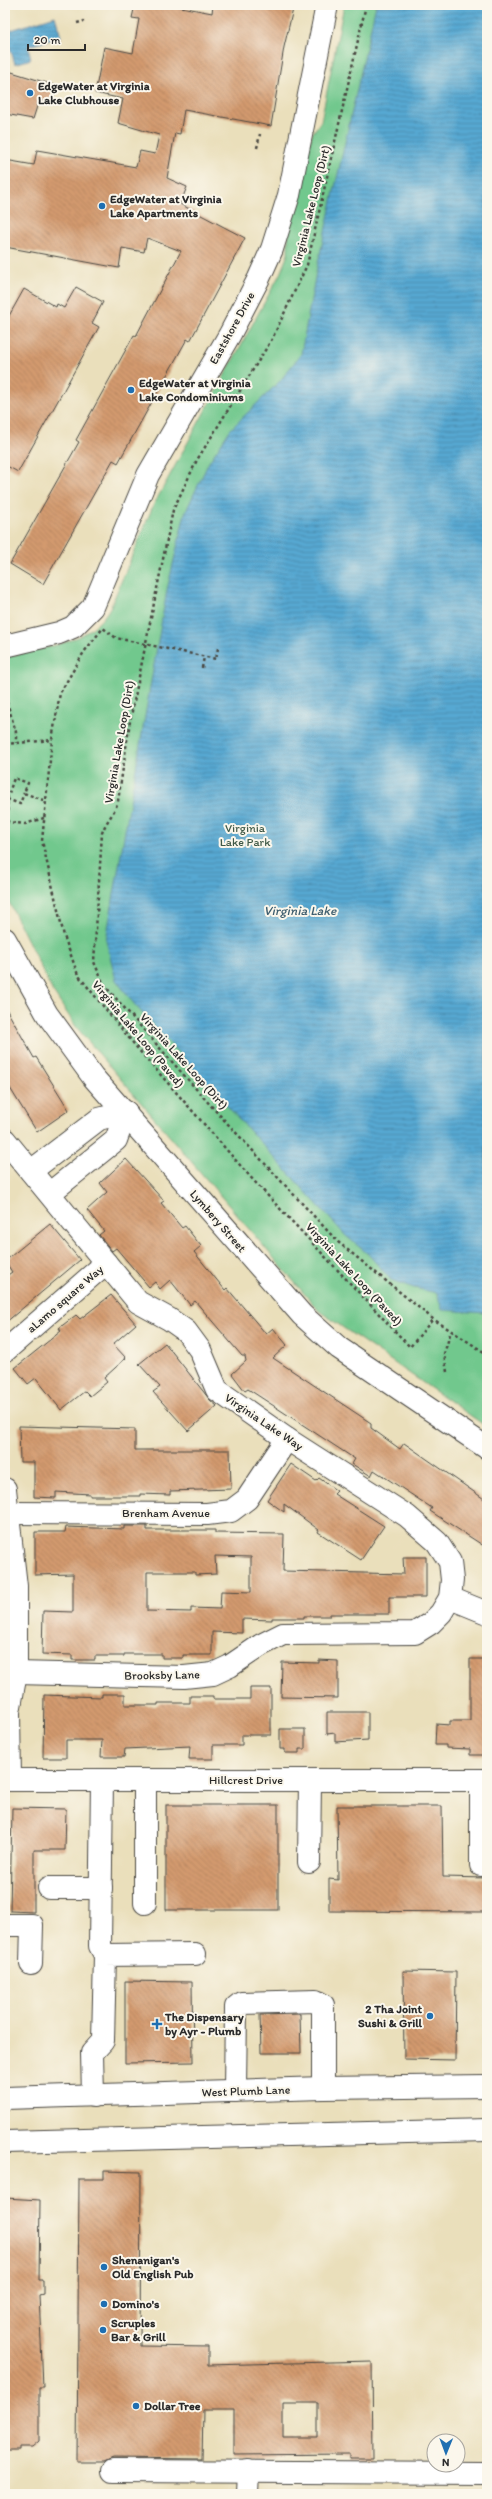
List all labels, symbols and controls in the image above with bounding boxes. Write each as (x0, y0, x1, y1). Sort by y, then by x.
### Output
scale bar (28, 26, 85, 52)
text: 20 m (34, 33, 61, 47)
place label: EdgeWater at Virginia Lake Clubhouse (38, 79, 150, 107)
marker: EdgeWater at Virginia Lake Clubhouse (25, 88, 35, 98)
street label: Virginia Lake Loop (Dirt) (289, 144, 333, 268)
place label: EdgeWater at Virginia Lake Apartments (110, 192, 222, 221)
marker: EdgeWater at Virginia Lake Apartments (97, 201, 107, 211)
street label: Eastshore Drive (206, 289, 258, 367)
place label: EdgeWater at Virginia Lake Condominiums (139, 376, 251, 404)
marker: EdgeWater at Virginia Lake Condominiums (126, 385, 136, 395)
street label: Virginia Lake Loop (Dirt) (101, 679, 137, 805)
park label: Virginia Lake Park (220, 821, 271, 849)
water label: Virginia Lake (264, 903, 337, 918)
street label: Virginia Lake Loop (Paved) (89, 978, 187, 1090)
street label: Virginia Lake Loop (Dirt) (137, 1010, 231, 1112)
street label: Lymbery Street (187, 1187, 249, 1255)
street label: Virginia Lake Loop (Paved) (303, 1220, 405, 1328)
street label: aLamo square Way (24, 1262, 106, 1336)
street label: Virginia Lake Way (222, 1391, 306, 1454)
street label: Brenham Avenue (122, 1506, 210, 1520)
street label: Brooksby Lane (124, 1667, 200, 1683)
street label: Hillcrest Drive (209, 1773, 283, 1787)
place label: 2 Tha Joint Sushi & Grill (358, 2002, 423, 2030)
place label: The Dispensary by Ayr - Plumb (164, 2010, 244, 2039)
marker: 2 Tha Joint Sushi & Grill (425, 2011, 435, 2021)
marker: The Dispensary by Ayr - Plumb (152, 2019, 162, 2029)
street label: West Plumb Lane (201, 2082, 291, 2100)
place label: Shenanigan's Old English Pub (112, 2253, 194, 2282)
marker: Shenanigan's Old English Pub (99, 2262, 109, 2272)
place label: Domino's (112, 2297, 160, 2311)
marker: Domino's (99, 2299, 109, 2309)
place label: Scruples Bar & Grill (111, 2316, 166, 2344)
marker: Scruples Bar & Grill (98, 2325, 108, 2335)
place label: Dollar Tree (144, 2399, 201, 2413)
marker: Dollar Tree (131, 2401, 141, 2411)
north arrow (426, 2433, 466, 2473)
text: N (442, 2456, 450, 2469)

